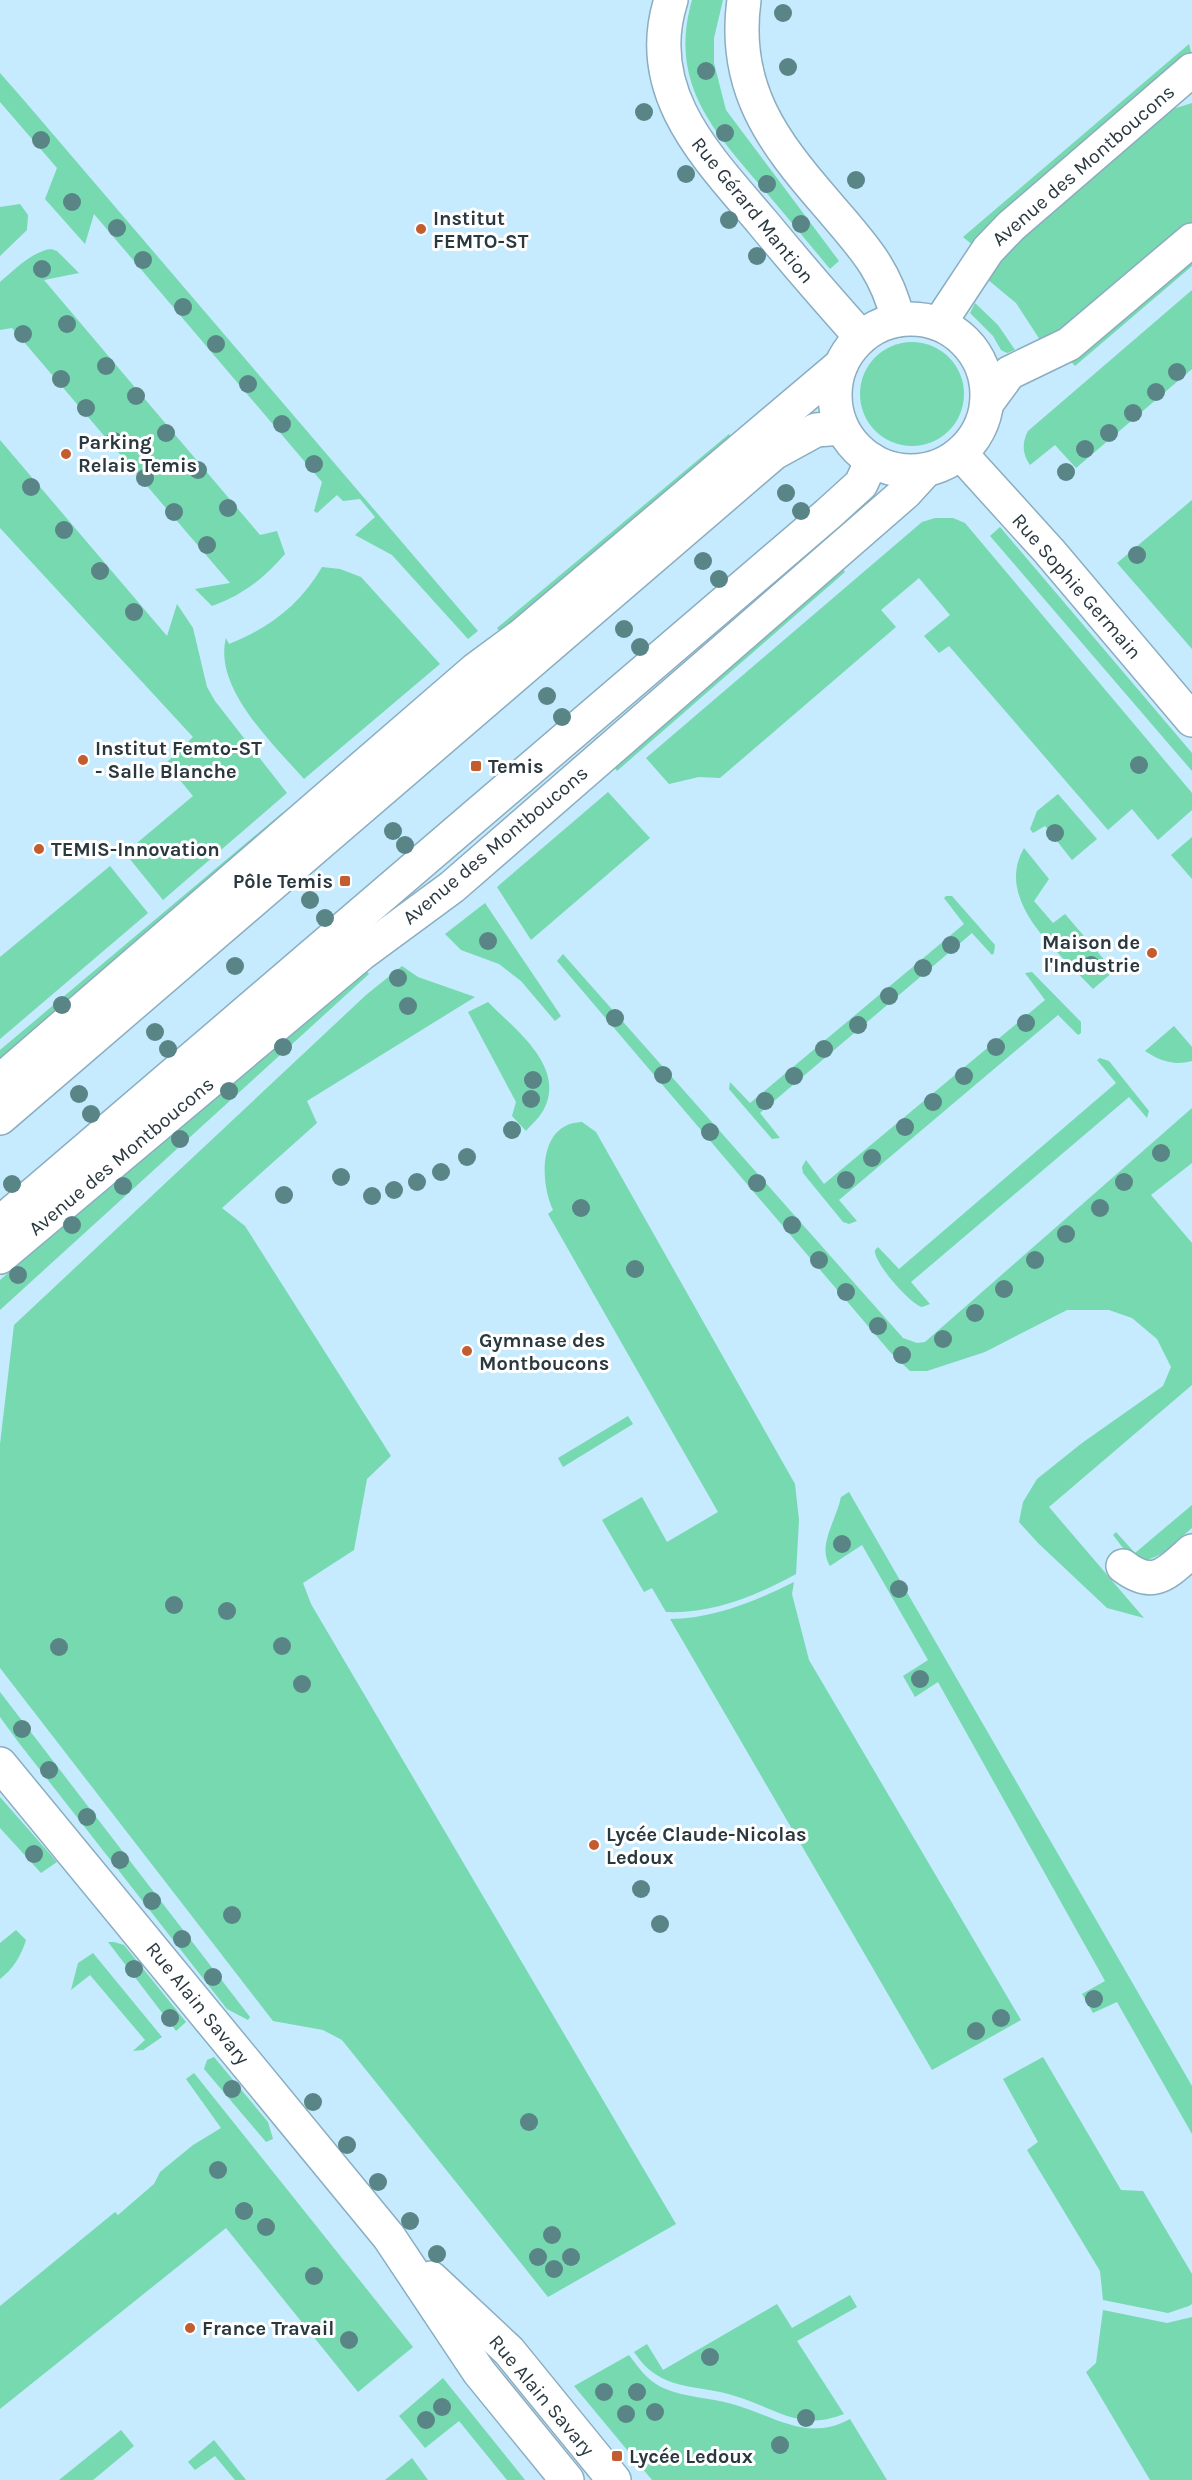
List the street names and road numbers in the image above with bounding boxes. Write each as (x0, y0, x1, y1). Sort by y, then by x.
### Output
street label: Avenue des Montboucons (987, 80, 1179, 251)
street label: Rue Gérard Mantion (687, 133, 819, 288)
street label: Rue Sophie Germain (1007, 509, 1146, 664)
street label: Avenue des Montboucons (398, 761, 592, 929)
street label: Avenue des Montboucons (24, 1072, 218, 1240)
street label: Rue Alain Savary (141, 1937, 254, 2069)
street label: Rue Alain Savary (484, 2330, 599, 2461)

